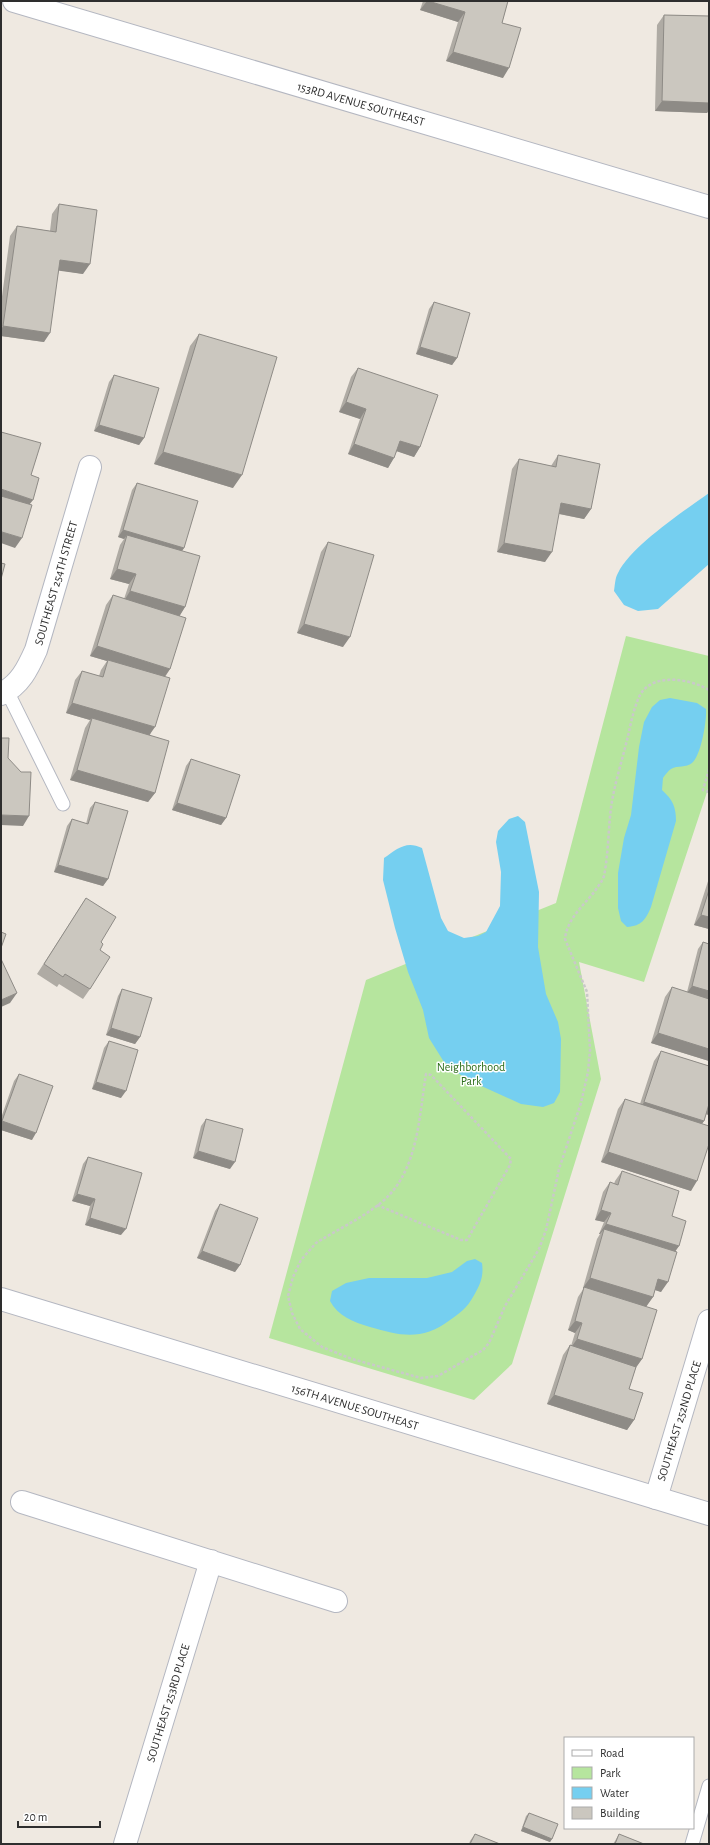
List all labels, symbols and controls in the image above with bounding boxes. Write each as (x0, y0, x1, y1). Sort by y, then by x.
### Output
street label: 153RD AVENUE SOUTHEAST (296, 80, 426, 128)
street label: SOUTHEAST 254TH STREET (32, 519, 80, 647)
park label: Neighborhood Park (437, 1061, 505, 1087)
street label: SOUTHEAST 252ND PLACE (655, 1359, 703, 1482)
street label: 156TH AVENUE SOUTHEAST (290, 1382, 420, 1432)
street label: SOUTHEAST 253RD PLACE (144, 1642, 192, 1763)
legend (564, 1737, 694, 1829)
text: Road (600, 1747, 624, 1759)
text: Park (600, 1767, 621, 1779)
text: Water (600, 1787, 629, 1799)
scale bar (18, 1803, 100, 1829)
text: Building (600, 1807, 640, 1819)
text: 20 m (24, 1811, 47, 1823)

